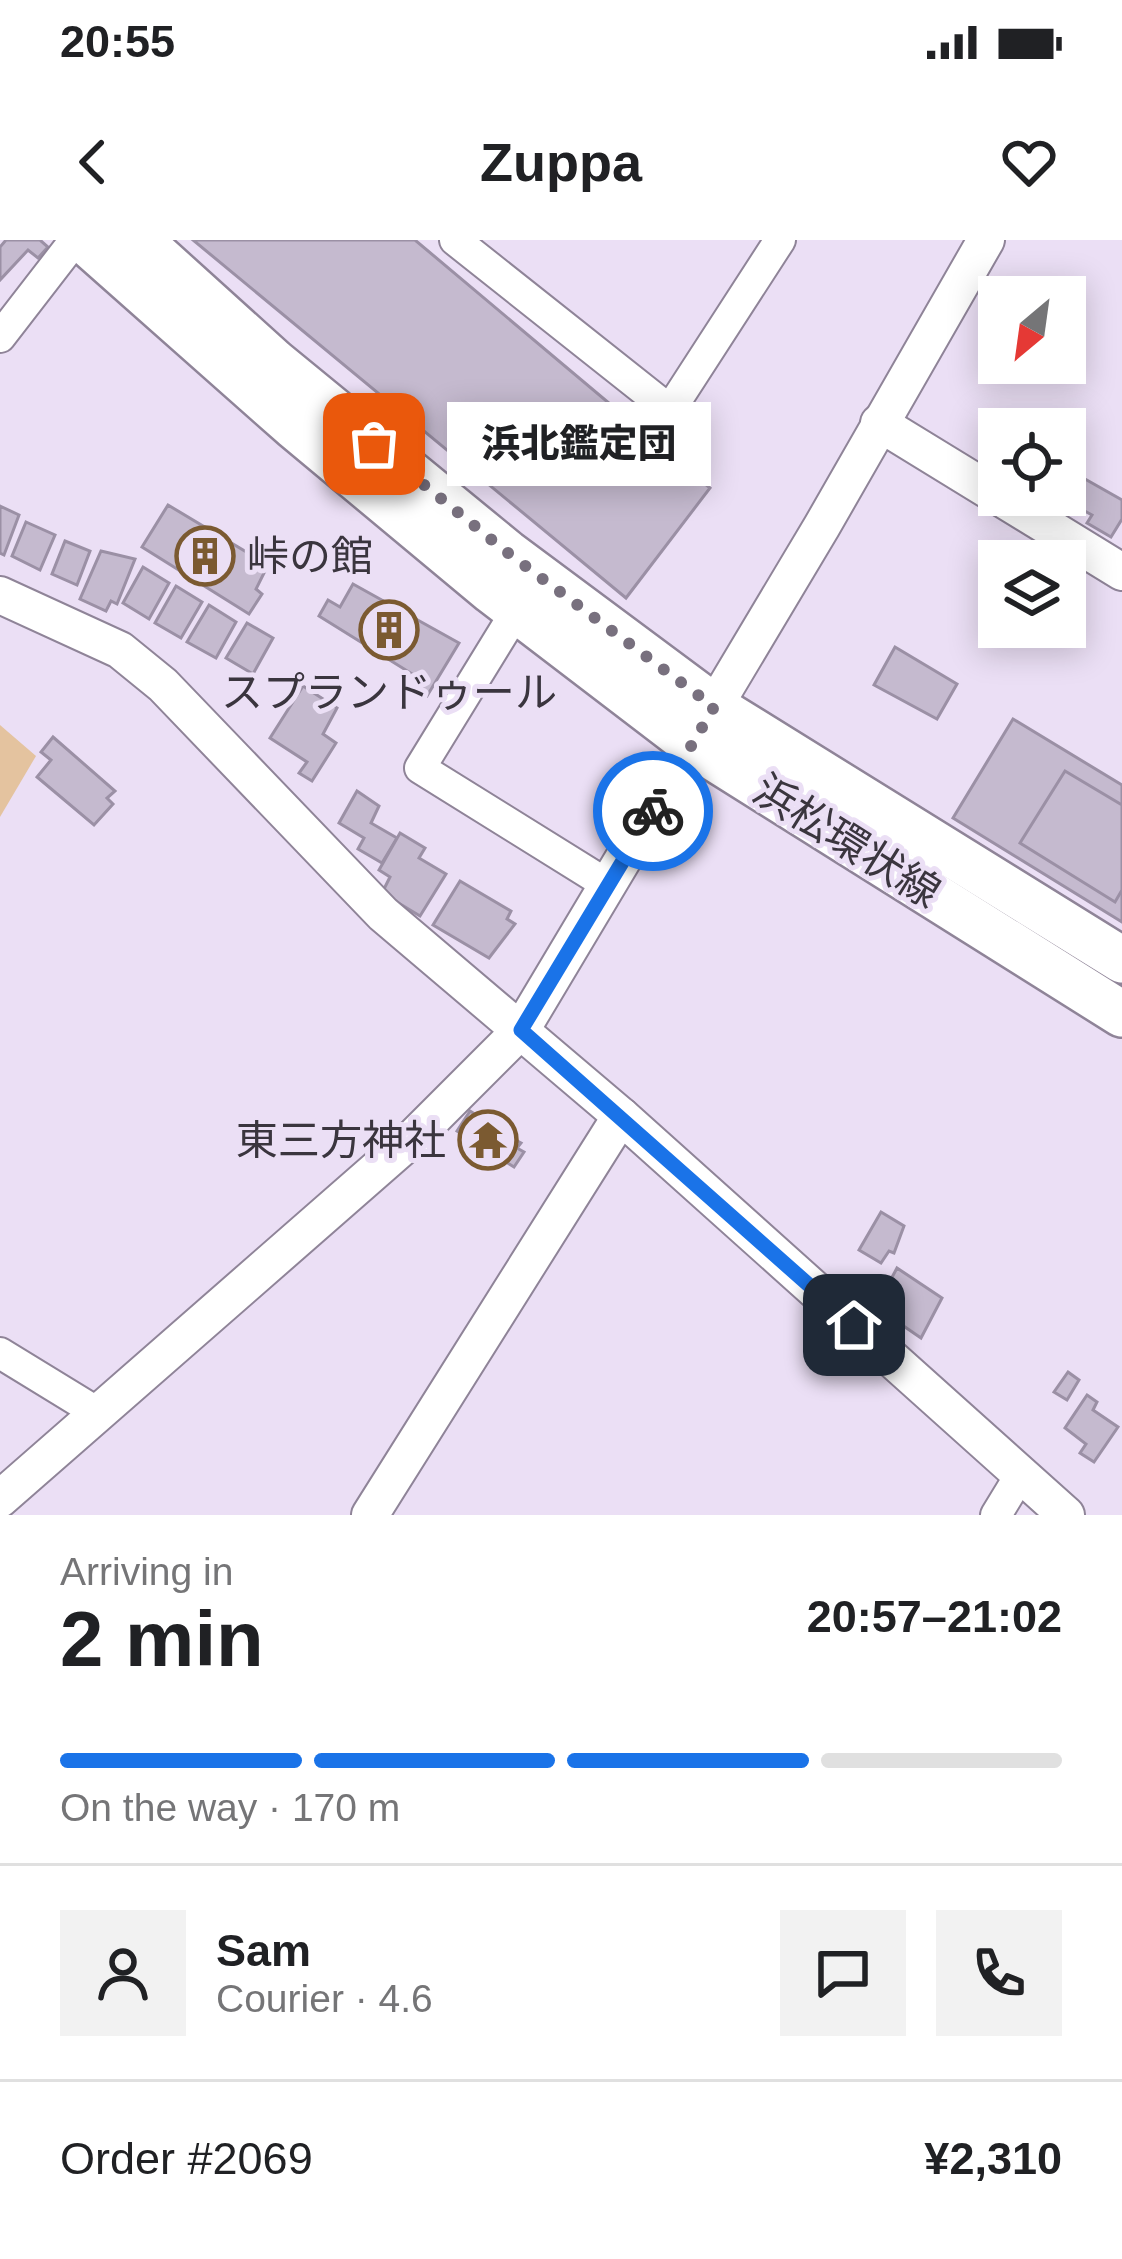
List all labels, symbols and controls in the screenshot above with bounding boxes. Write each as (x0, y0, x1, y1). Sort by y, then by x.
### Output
text: 20:55 (60, 16, 175, 67)
icon: back (60, 129, 126, 195)
icon: heart (996, 129, 1062, 195)
text: Zuppa (480, 132, 642, 192)
north arrow (978, 276, 1086, 384)
map controls (978, 276, 1086, 648)
pin (323, 393, 425, 495)
callout: 浜北鑑定団 (446, 402, 710, 486)
button: locate (978, 408, 1086, 516)
icon: bag (341, 411, 407, 477)
text: 浜北鑑定団 (481, 422, 677, 465)
building icon: 峠の館 (174, 525, 236, 587)
place label: 峠の館 (247, 533, 373, 580)
button: layers (978, 540, 1086, 648)
building icon: スプランドゥール (358, 599, 420, 661)
place label: スプランドゥール (221, 669, 557, 716)
courier (593, 751, 713, 871)
street label: 浜松環状線 (745, 765, 949, 917)
icon: bike (620, 778, 686, 844)
temple icon: 東三方神社 (457, 1109, 519, 1171)
place label: 東三方神社 (236, 1117, 446, 1164)
pin (803, 1274, 905, 1376)
icon: home (821, 1292, 887, 1358)
text: Arriving in (60, 1550, 233, 1593)
text: 20:57–21:02 (807, 1591, 1062, 1642)
text: 2 min (60, 1595, 264, 1683)
text: On the way · 170 m (60, 1786, 400, 1829)
button: person (60, 1910, 186, 2036)
button: chat (780, 1910, 906, 2036)
button: phone (936, 1910, 1062, 2036)
text: Sam (216, 1925, 311, 1976)
text: Courier · 4.6 (216, 1977, 433, 2020)
text: Order #2069 (60, 2133, 313, 2184)
text: ¥2,310 (924, 2133, 1062, 2184)

